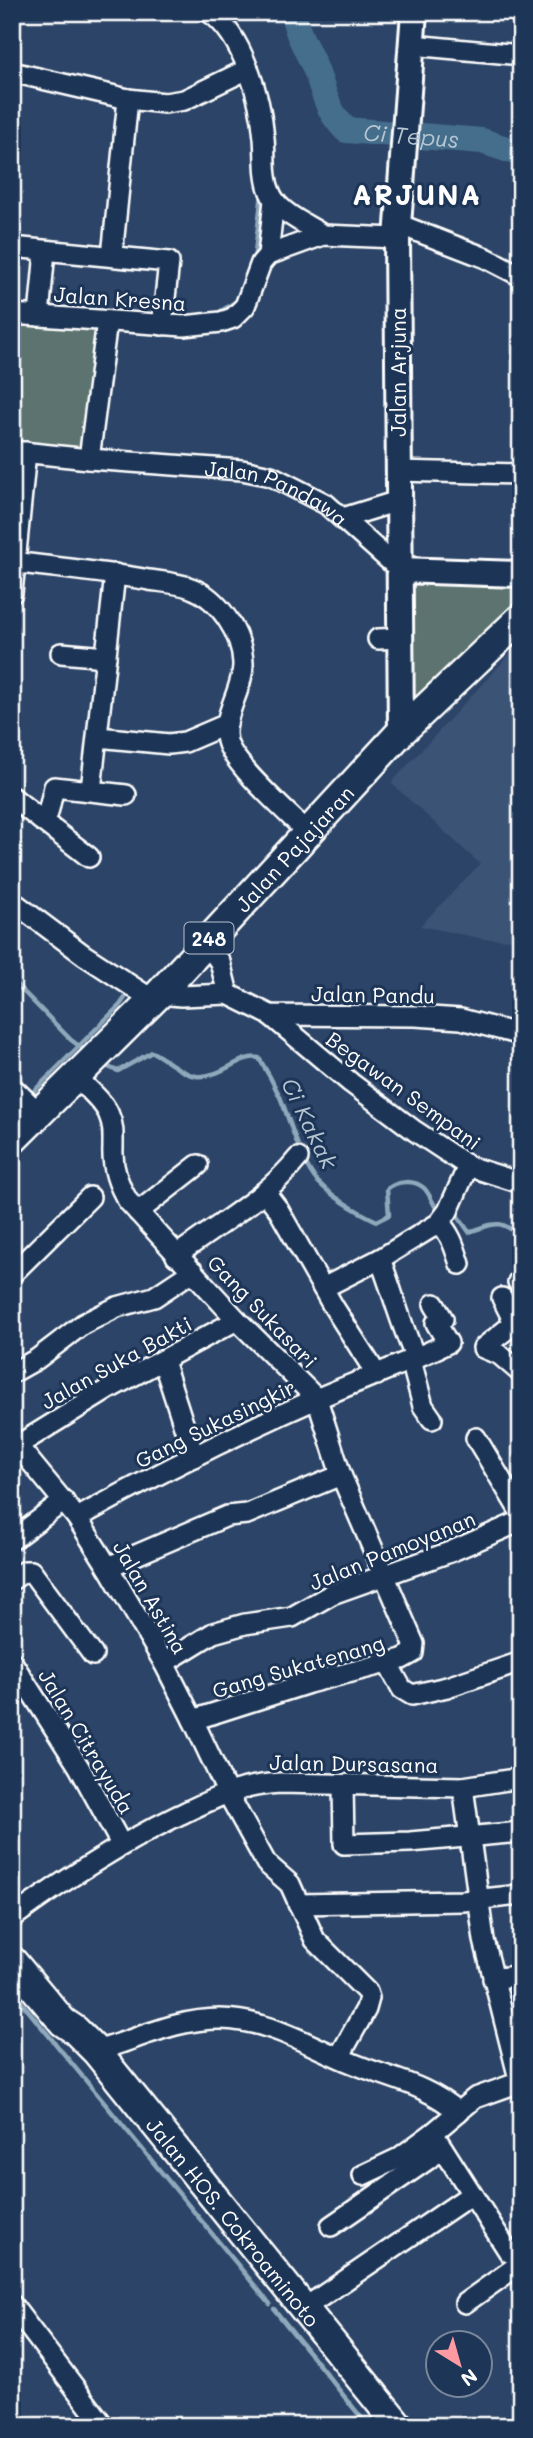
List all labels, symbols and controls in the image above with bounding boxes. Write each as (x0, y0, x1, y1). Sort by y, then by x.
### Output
water label: Ci Tepus (362, 116, 460, 154)
district label: ARJUNA (352, 176, 482, 212)
street label: Jalan Kresna (53, 280, 187, 316)
street label: Jalan Arjuna (384, 307, 411, 437)
street label: Jalan Pandawa (204, 454, 355, 532)
street label: Jalan Pajajaran (229, 779, 359, 917)
road number: 248 (184, 922, 234, 954)
street label: Jalan Pandu (311, 979, 435, 1009)
street label: Begawan Sempani (321, 1025, 487, 1155)
water label: Ci Kakak (275, 1072, 345, 1174)
street label: Gang Sukasari (202, 1249, 324, 1373)
street label: Jalan Suka Bakti (36, 1309, 196, 1415)
street label: Gang Sukasingkir (130, 1372, 300, 1474)
street label: Jalan Pamoyanan (305, 1504, 479, 1596)
street label: Jalan Astina (108, 1535, 194, 1659)
street label: Gang Sukatenang (209, 1629, 387, 1703)
street label: Jalan Citrayuda (33, 1664, 141, 1818)
street label: Jalan Dursasana (269, 1748, 439, 1778)
street label: Jalan HOS. Cokroaminoto (141, 2111, 327, 2332)
north arrow (424, 2330, 494, 2400)
text: N (456, 2364, 483, 2392)

